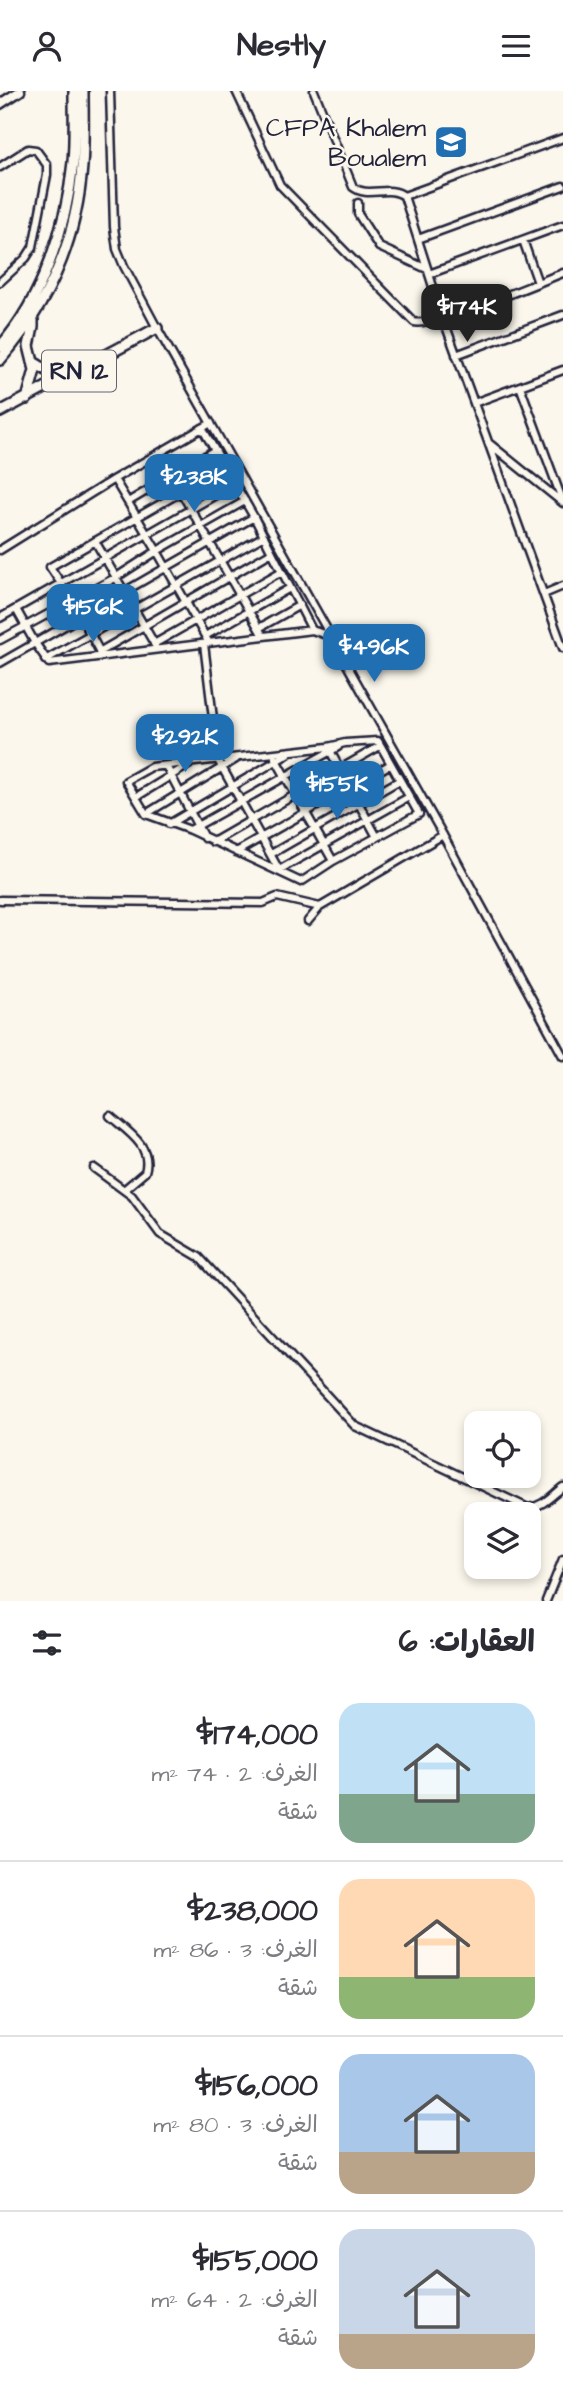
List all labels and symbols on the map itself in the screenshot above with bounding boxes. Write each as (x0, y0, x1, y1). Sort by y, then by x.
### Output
place label: CFPA Khalem Boualem (266, 110, 427, 176)
school or university icon: CFPA Khalem Boualem (432, 123, 470, 161)
pin: $174K (418, 285, 516, 344)
road number: RN 12 (42, 351, 116, 391)
pin: $238K (145, 455, 243, 514)
pin: $156K (44, 585, 142, 644)
pin: $496K (325, 625, 423, 684)
pin: $292K (136, 715, 234, 774)
pin: $155K (288, 761, 386, 821)

